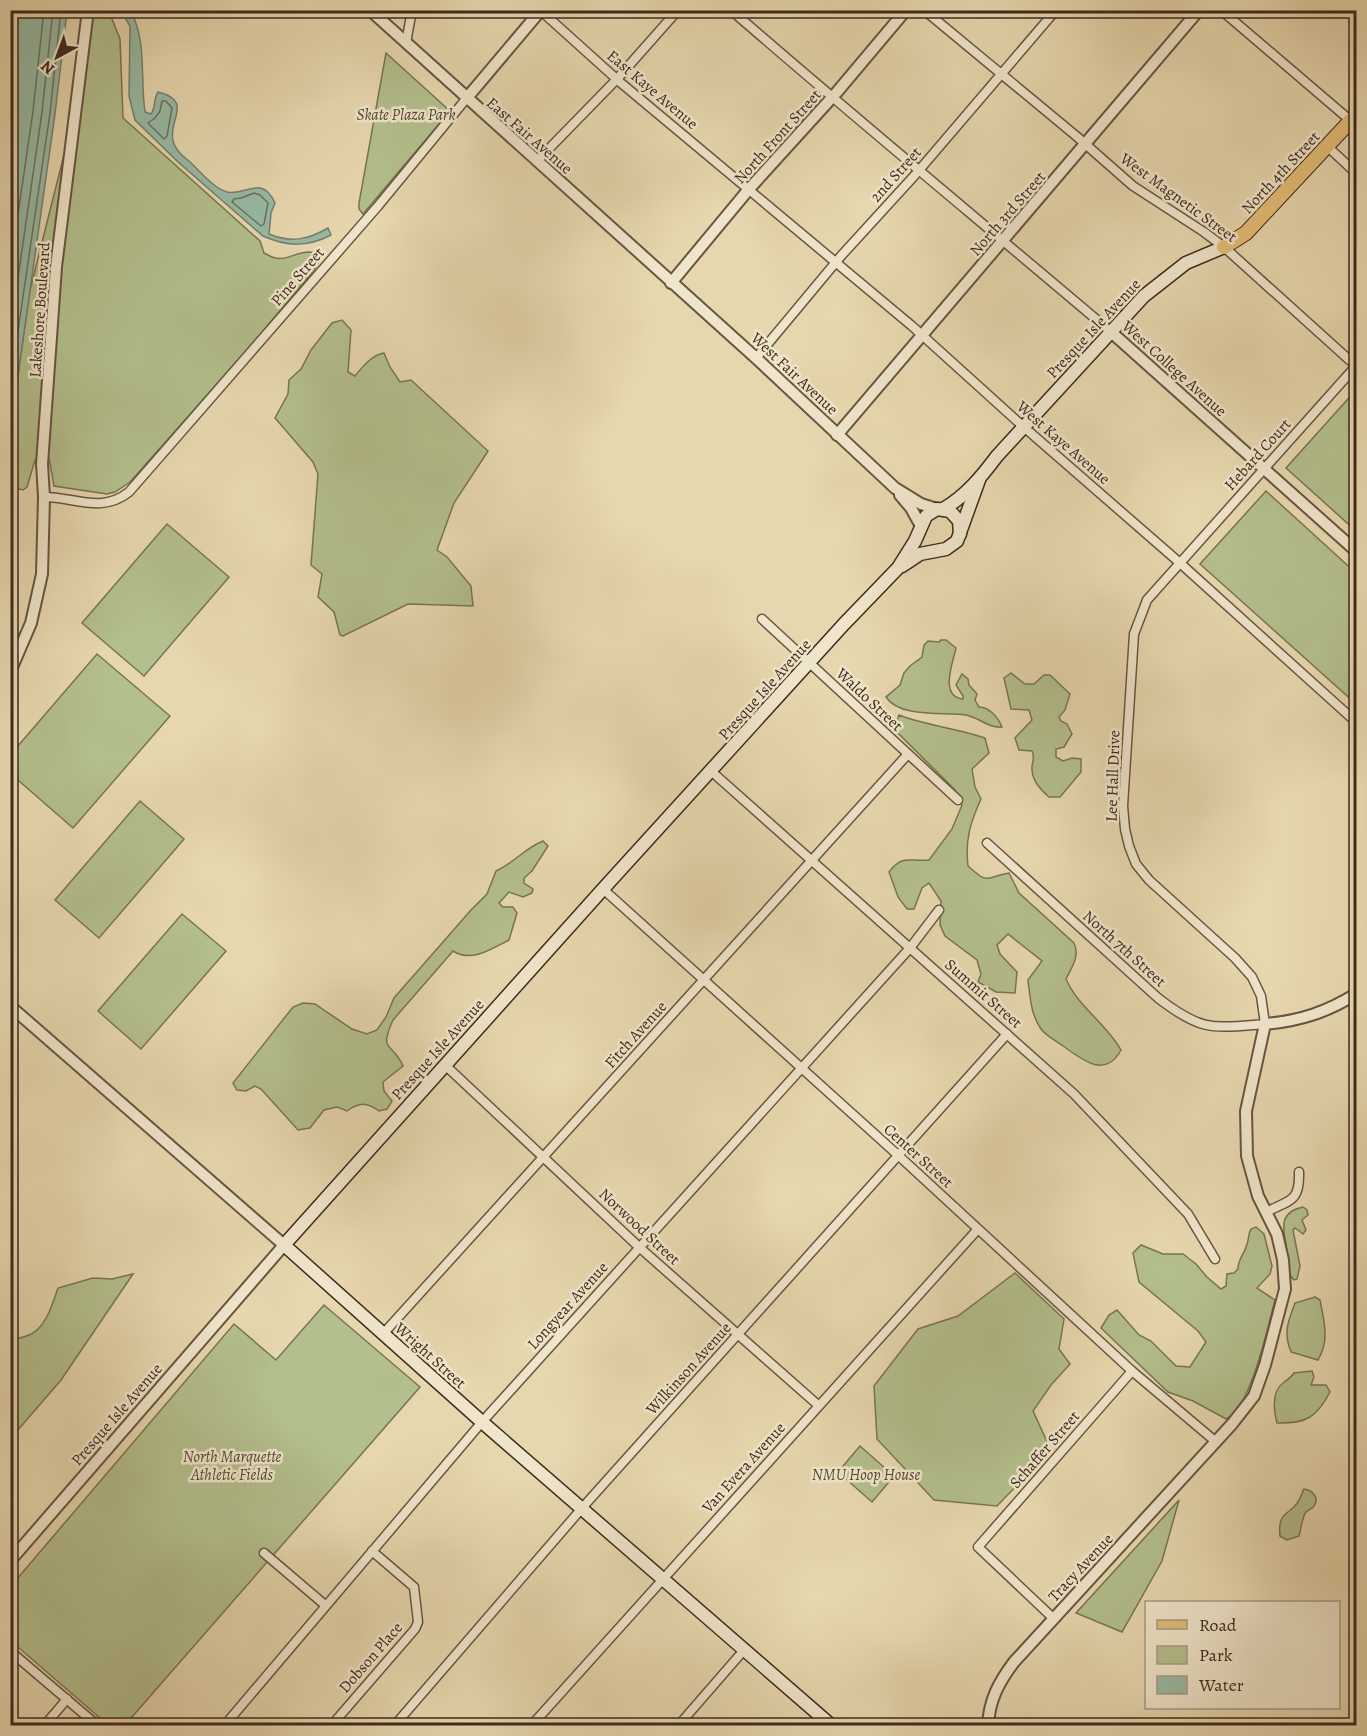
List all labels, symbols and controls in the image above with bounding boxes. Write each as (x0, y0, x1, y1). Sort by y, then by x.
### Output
north arrow (27, 27, 87, 87)
street label: East Kaye Avenue (602, 45, 703, 135)
text: N (36, 55, 59, 80)
street label: North Front Street (729, 84, 826, 189)
street label: East Fair Avenue (481, 92, 577, 179)
park label: Skate Plaza Park (356, 104, 456, 126)
street label: North 4th Street (1237, 126, 1325, 219)
street label: 2nd Street (865, 142, 926, 207)
street label: West Magnetic Street (1115, 147, 1241, 248)
street label: North 3rd Street (965, 166, 1051, 261)
street label: Lakeshore Boulevard (24, 241, 56, 378)
street label: Pine Street (266, 242, 330, 311)
street label: Presque Isle Avenue (1042, 274, 1146, 383)
street label: West College Avenue (1116, 315, 1232, 422)
street label: West Fair Avenue (745, 327, 843, 420)
street label: West Kaye Avenue (1011, 395, 1115, 490)
street label: Hebard Court (1219, 414, 1296, 495)
street label: Presque Isle Avenue (713, 634, 816, 745)
street label: Waldo Street (830, 662, 908, 736)
street label: Lee Hall Drive (1100, 730, 1126, 822)
street label: North 7th Street (1078, 905, 1171, 992)
street label: Summit Street (940, 954, 1027, 1034)
street label: Presque Isle Avenue (386, 994, 489, 1105)
street label: Fitch Avenue (600, 996, 672, 1073)
street label: Center Street (879, 1119, 958, 1193)
street label: Norwood Street (594, 1183, 685, 1270)
street label: Longyear Avenue (522, 1257, 613, 1354)
street label: Wright Street (389, 1317, 471, 1394)
street label: Wilkinson Avenue (640, 1317, 736, 1421)
street label: Presque Isle Avenue (66, 1359, 167, 1471)
street label: Schaffer Street (1005, 1406, 1085, 1493)
street label: Van Evera Avenue (696, 1418, 790, 1519)
park label: North Marquette Athletic Fields (183, 1446, 282, 1486)
park label: NMU Hoop House (812, 1464, 920, 1486)
street label: Tracy Avenue (1043, 1529, 1118, 1607)
legend (1145, 1601, 1340, 1709)
text: Road (1199, 1613, 1237, 1637)
street label: Dobson Place (334, 1617, 408, 1698)
text: Park (1199, 1643, 1233, 1667)
text: Water (1198, 1673, 1244, 1697)

